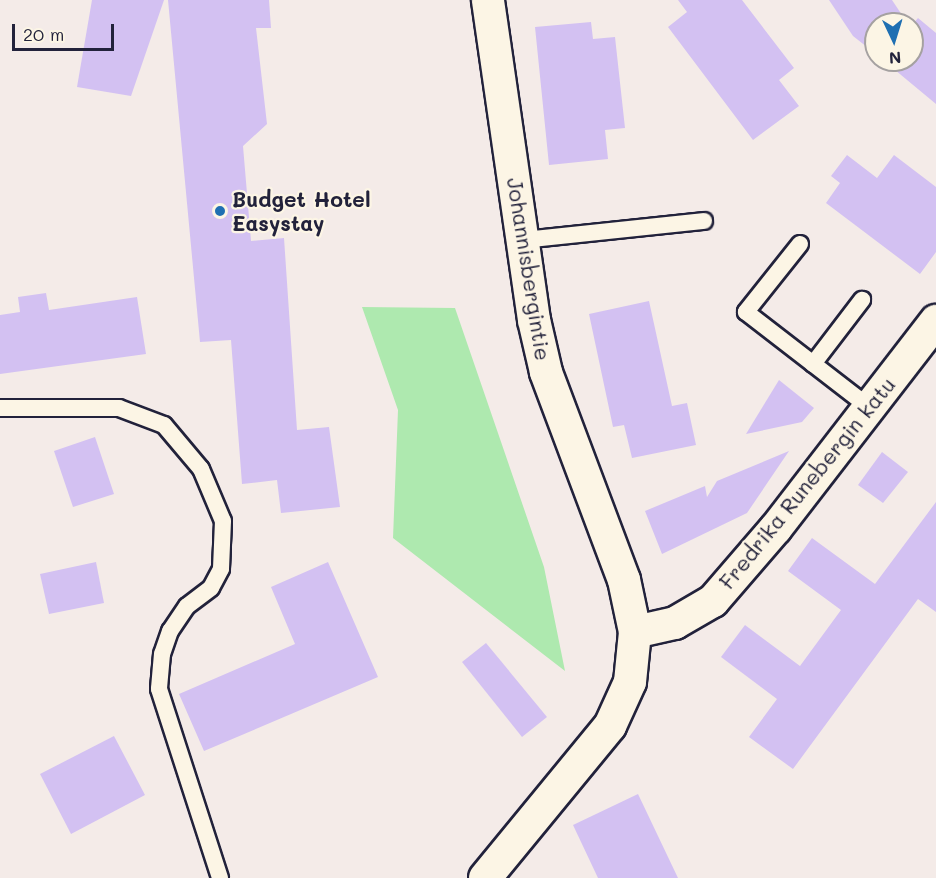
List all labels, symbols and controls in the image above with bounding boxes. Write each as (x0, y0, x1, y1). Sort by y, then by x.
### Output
scale bar (15, 12, 117, 50)
north arrow (864, 12, 924, 72)
text: 20 m (23, 22, 64, 46)
text: N (888, 48, 902, 69)
street label: Johannisbergintie (502, 176, 556, 362)
place label: Budget Hotel Easystay (232, 186, 371, 236)
marker: Budget Hotel Easystay (213, 204, 227, 218)
street label: Fredrika Runebergin katu (714, 372, 900, 594)

